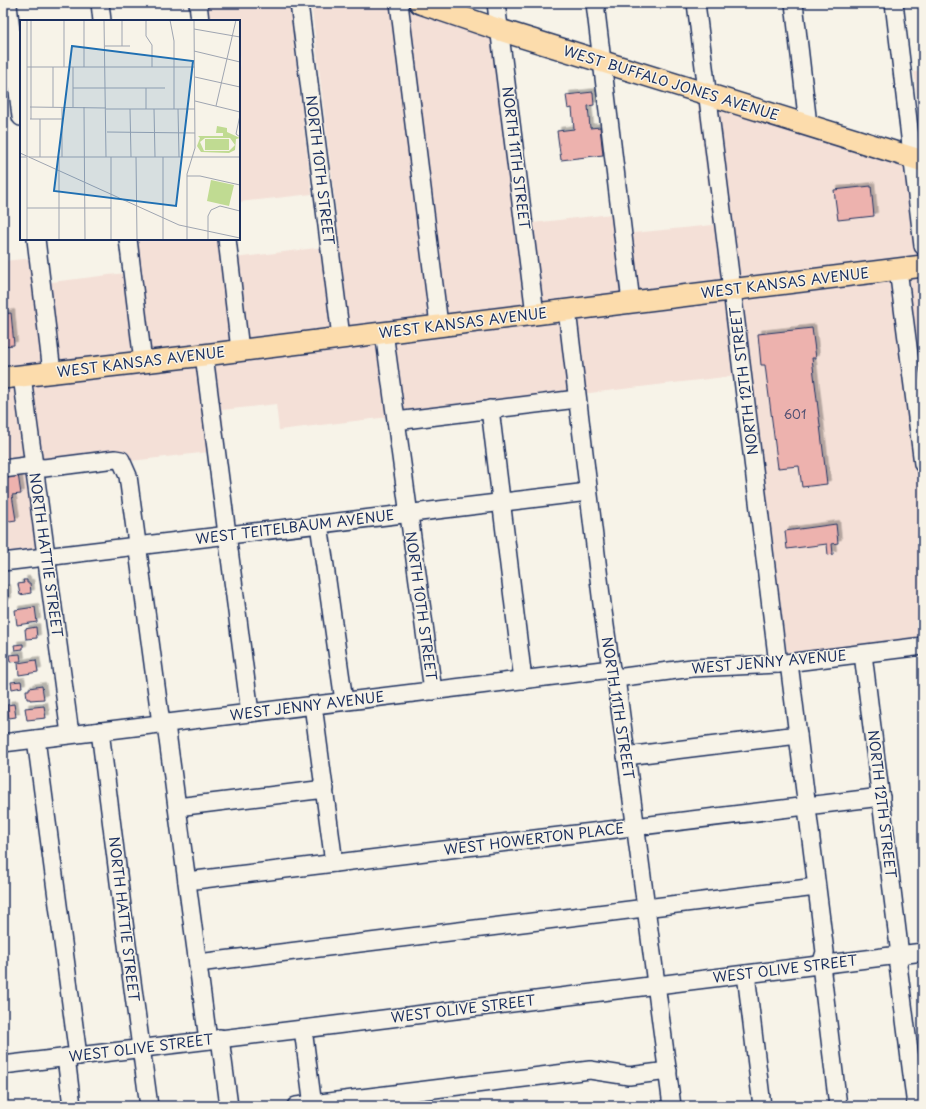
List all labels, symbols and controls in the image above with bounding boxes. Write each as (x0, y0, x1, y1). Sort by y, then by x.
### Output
inset map (20, 20, 240, 240)
street label: WEST BUFFALO JONES AVENUE (561, 40, 782, 125)
street label: NORTH 11TH STREET (497, 85, 536, 231)
street label: NORTH 10TH STREET (301, 94, 340, 246)
street label: WEST KANSAS AVENUE (700, 262, 870, 303)
street label: WEST KANSAS AVENUE (378, 302, 548, 343)
street label: NORTH 12TH STREET (724, 305, 763, 456)
street label: WEST KANSAS AVENUE (56, 341, 226, 382)
house number: 601 (784, 405, 806, 423)
street label: NORTH HATTIE STREET (25, 471, 68, 639)
street label: WEST TEITELBAUM AVENUE (194, 504, 395, 549)
street label: NORTH 10TH STREET (401, 530, 442, 682)
street label: NORTH 11TH STREET (597, 635, 640, 781)
street label: WEST JENNY AVENUE (691, 644, 847, 679)
street label: WEST JENNY AVENUE (229, 686, 386, 725)
street label: NORTH 12TH STREET (863, 729, 902, 880)
street label: WEST HOWERTON PLACE (443, 817, 625, 860)
street label: NORTH HATTIE STREET (104, 835, 145, 1003)
street label: WEST OLIVE STREET (712, 949, 859, 988)
street label: WEST OLIVE STREET (390, 989, 537, 1028)
street label: WEST OLIVE STREET (68, 1028, 215, 1067)

